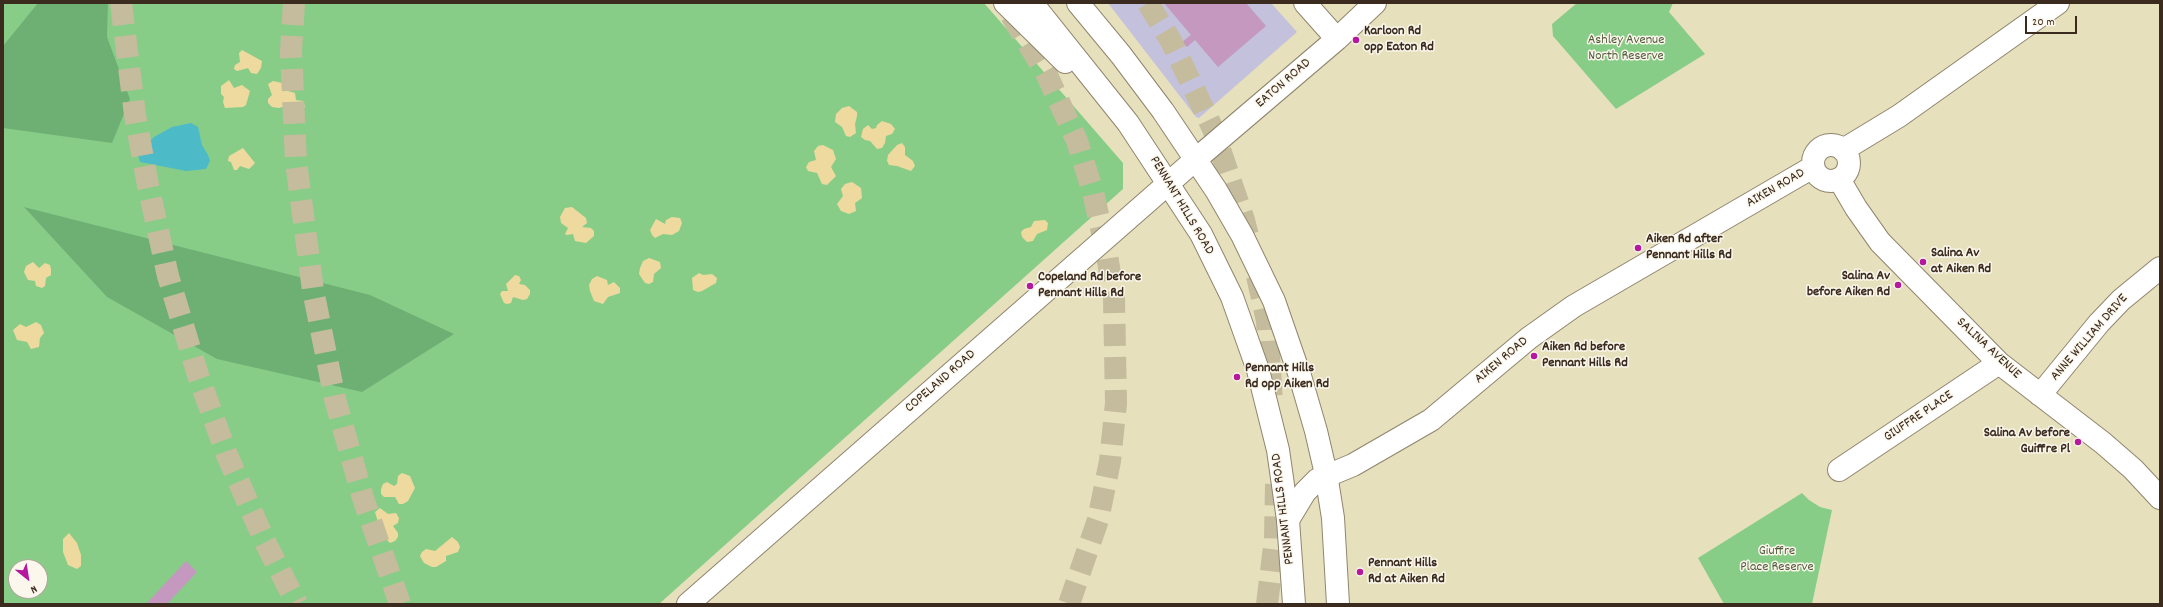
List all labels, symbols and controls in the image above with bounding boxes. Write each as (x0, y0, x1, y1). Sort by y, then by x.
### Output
scale bar (2027, 8, 2079, 34)
text: 20 m (2032, 14, 2055, 31)
place label: Karloon Rd opp Eaton Rd (1364, 24, 1434, 56)
park label: Ashley Avenue North Reserve (1588, 33, 1664, 66)
marker: Karloon Rd opp Eaton Rd (1351, 35, 1361, 45)
street label: EATON ROAD (1253, 56, 1315, 112)
street label: PENNANT HILLS ROAD (1145, 154, 1217, 258)
street label: AIKEN ROAD (1744, 166, 1808, 212)
place label: Aiken Rd after Pennant Hills Rd (1646, 232, 1732, 264)
marker: Aiken Rd after Pennant Hills Rd (1633, 243, 1643, 253)
place label: Salina Av at Aiken Rd (1931, 246, 1991, 278)
marker: Salina Av at Aiken Rd (1918, 257, 1928, 267)
place label: Salina Av before Aiken Rd (1807, 269, 1890, 302)
place label: Copeland Rd before Pennant Hills Rd (1038, 270, 1141, 302)
marker: Salina Av before Aiken Rd (1893, 280, 1903, 290)
marker: Copeland Rd before Pennant Hills Rd (1025, 281, 1035, 291)
street label: ANNE WILLIAM DRIVE (2048, 291, 2132, 385)
street label: SALINA AVENUE (1952, 315, 2024, 383)
street label: AIKEN ROAD (1472, 334, 1532, 388)
place label: Aiken Rd before Pennant Hills Rd (1542, 340, 1628, 372)
street label: COPELAND ROAD (902, 347, 980, 417)
marker: Aiken Rd before Pennant Hills Rd (1529, 351, 1539, 361)
place label: Pennant Hills Rd opp Aiken Rd (1245, 361, 1329, 394)
marker: Pennant Hills Rd opp Aiken Rd (1232, 372, 1242, 382)
street label: GIUFFRE PLACE (1881, 388, 1957, 446)
place label: Salina Av before Guiffre Pl (1984, 426, 2070, 458)
marker: Salina Av before Guiffre Pl (2073, 437, 2083, 447)
street label: PENNANT HILLS ROAD (1269, 452, 1299, 566)
park label: Giuffre Place Reserve (1740, 544, 1814, 576)
place label: Pennant Hills Rd at Aiken Rd (1368, 556, 1445, 588)
north arrow (8, 559, 48, 599)
marker: Pennant Hills Rd at Aiken Rd (1355, 567, 1365, 577)
text: N (27, 580, 40, 597)

